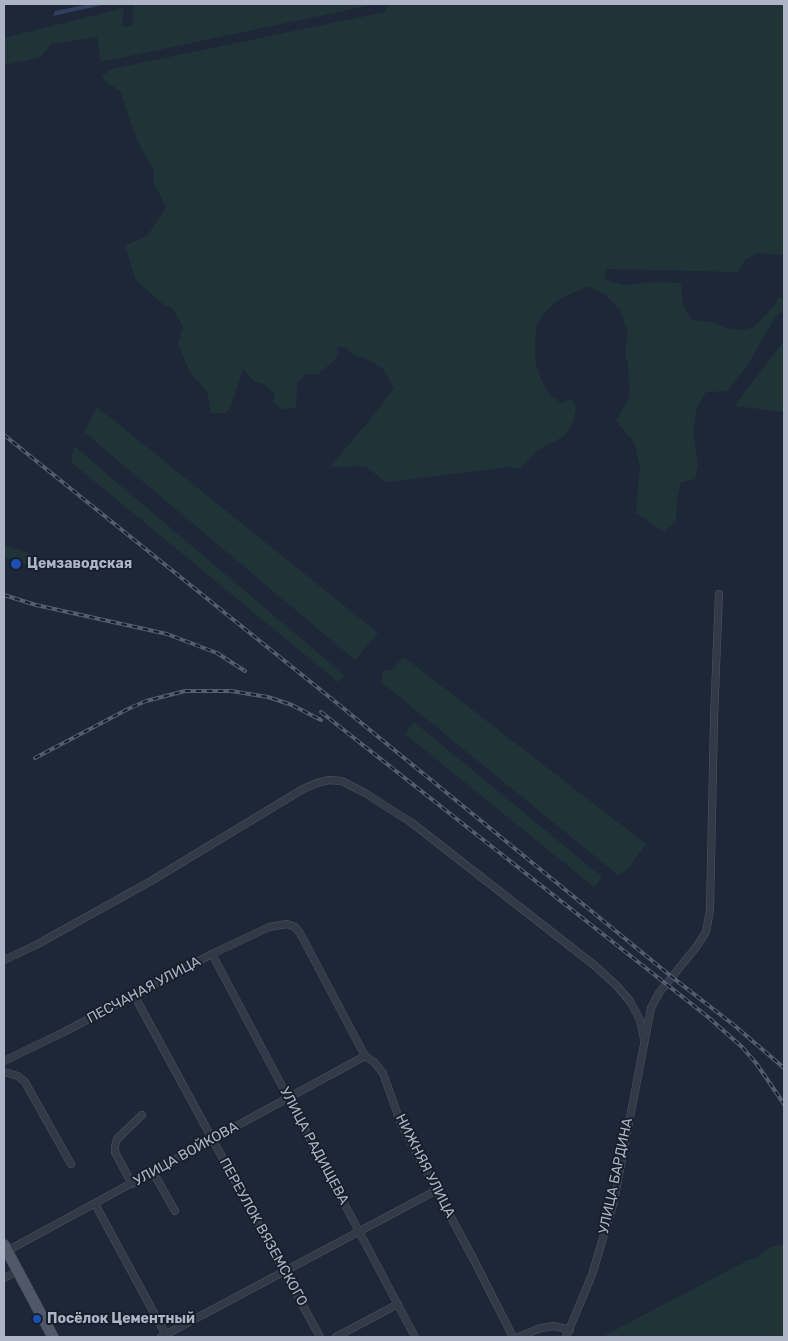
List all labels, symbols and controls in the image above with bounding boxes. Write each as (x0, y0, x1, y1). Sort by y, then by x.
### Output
place label: Цемзаводская (27, 556, 132, 572)
marker: Цемзаводская (9, 557, 23, 571)
street label: ПЕСЧАНАЯ УЛИЦА (84, 953, 204, 1027)
street label: УЛИЦА РАДИЩЕВА (276, 1084, 352, 1208)
street label: НИЖНЯЯ УЛИЦА (392, 1111, 458, 1221)
street label: УЛИЦА БАРДИНА (596, 1116, 636, 1236)
street label: УЛИЦА ВОЙКОВА (131, 1118, 241, 1190)
street label: ПЕРЕУЛОК ВЯЗЕМСКОГО (215, 1155, 311, 1309)
place label: Посёлок Цементный (47, 1311, 195, 1327)
marker: Посёлок Цементный (31, 1313, 43, 1325)

